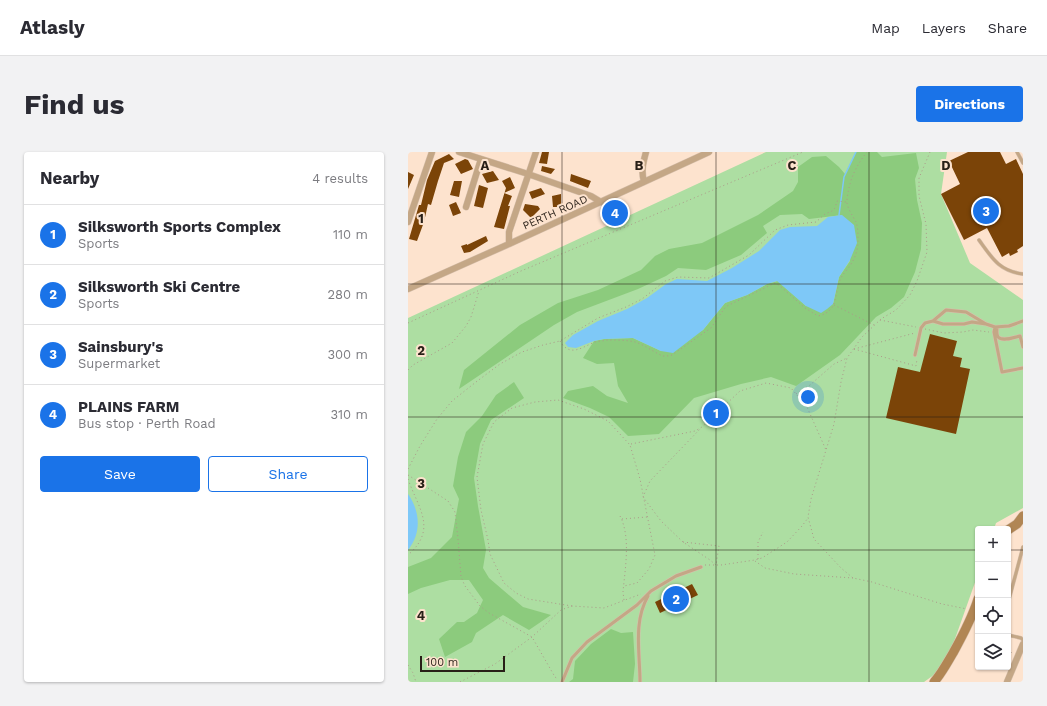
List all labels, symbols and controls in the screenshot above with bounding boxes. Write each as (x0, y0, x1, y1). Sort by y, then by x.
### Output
text: Atlasly (20, 16, 85, 39)
text: Map (871, 20, 900, 36)
text: Layers (922, 20, 966, 36)
text: Share (988, 20, 1027, 36)
button: Directions (916, 86, 1023, 122)
text: Find us (24, 88, 124, 121)
text: A (481, 158, 490, 173)
text: B (635, 158, 644, 173)
text: C (788, 158, 797, 173)
text: D (941, 158, 951, 173)
text: Nearby (40, 168, 99, 188)
text: 4 results (312, 171, 368, 186)
street label: PERTH ROAD (521, 192, 590, 233)
pin: 3 (973, 196, 999, 226)
pin: 4 (602, 198, 628, 228)
text: 1 (418, 211, 424, 226)
text: Silksworth Sports Complex (78, 218, 281, 236)
text: 1 (50, 227, 56, 242)
text: 110 m (333, 227, 368, 242)
text: Sports (78, 236, 119, 251)
text: Silksworth Ski Centre (78, 278, 240, 296)
text: 2 (49, 287, 57, 302)
text: 280 m (328, 287, 368, 302)
text: Sports (78, 296, 119, 311)
text: Sainsbury's (78, 338, 163, 356)
text: 2 (417, 343, 425, 358)
text: 3 (49, 347, 57, 362)
text: 300 m (327, 347, 368, 362)
text: Supermarket (78, 356, 160, 371)
your location (798, 387, 818, 407)
text: PLAINS FARM (78, 398, 179, 416)
pin: 1 (703, 398, 729, 428)
text: 4 (49, 407, 57, 422)
text: 310 m (330, 407, 368, 422)
text: Bus stop · Perth Road (78, 416, 216, 431)
button: Save (40, 456, 200, 492)
button: Share (208, 456, 368, 492)
text: 3 (417, 476, 425, 491)
map controls (975, 526, 1011, 670)
button: + (975, 526, 1011, 562)
button: − (975, 562, 1011, 598)
pin: 2 (663, 584, 689, 614)
button: locate (975, 598, 1011, 634)
text: 4 (417, 608, 426, 623)
button: layers (975, 634, 1011, 670)
scale bar (420, 654, 505, 673)
text: 100 m (426, 656, 458, 669)

